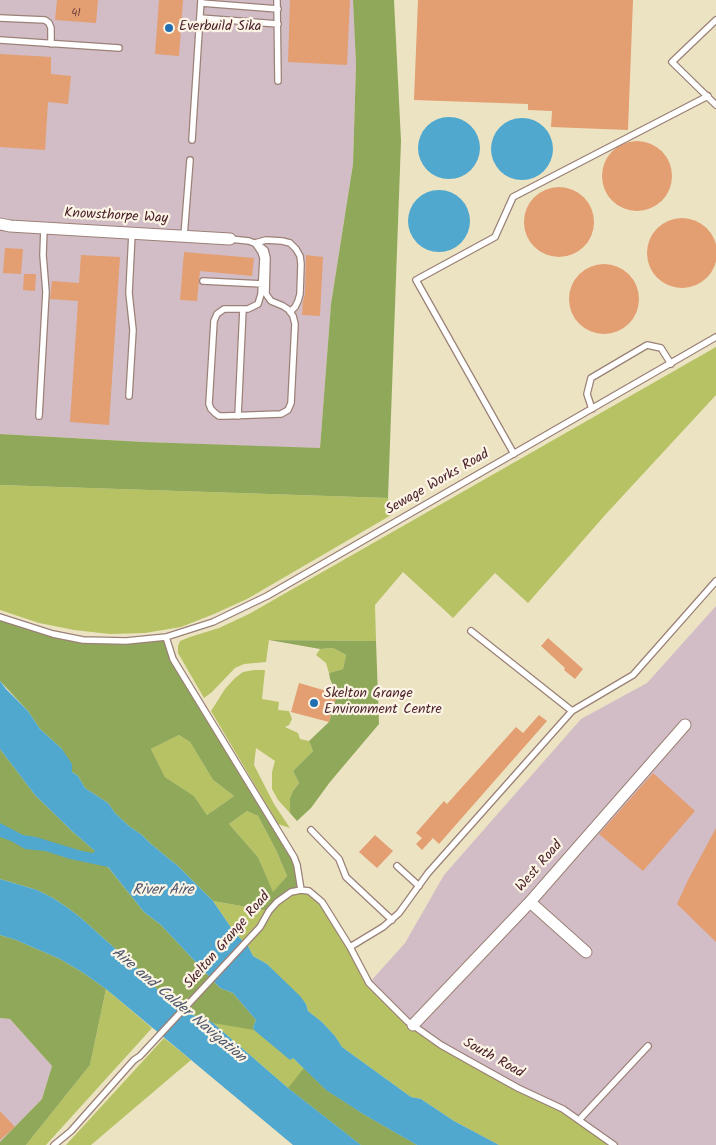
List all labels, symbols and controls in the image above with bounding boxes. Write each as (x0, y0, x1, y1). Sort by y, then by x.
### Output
house number: 41 (71, 7, 81, 21)
place label: Everbuild Sika (179, 20, 261, 36)
marker: Everbuild Sika (163, 22, 175, 34)
street label: Knowsthorpe Way (64, 206, 168, 228)
street label: Sewage Works Road (383, 447, 493, 519)
place label: Skelton Grange Environment Centre (324, 687, 442, 720)
marker: Skelton Grange Environment Centre (308, 697, 320, 709)
street label: West Road (513, 838, 567, 896)
water label: River Aire (133, 882, 193, 900)
street label: Skelton Grange Road (182, 889, 274, 993)
water label: Aire and Calder Navigation (107, 945, 249, 1067)
street label: South Road (460, 1035, 526, 1083)

